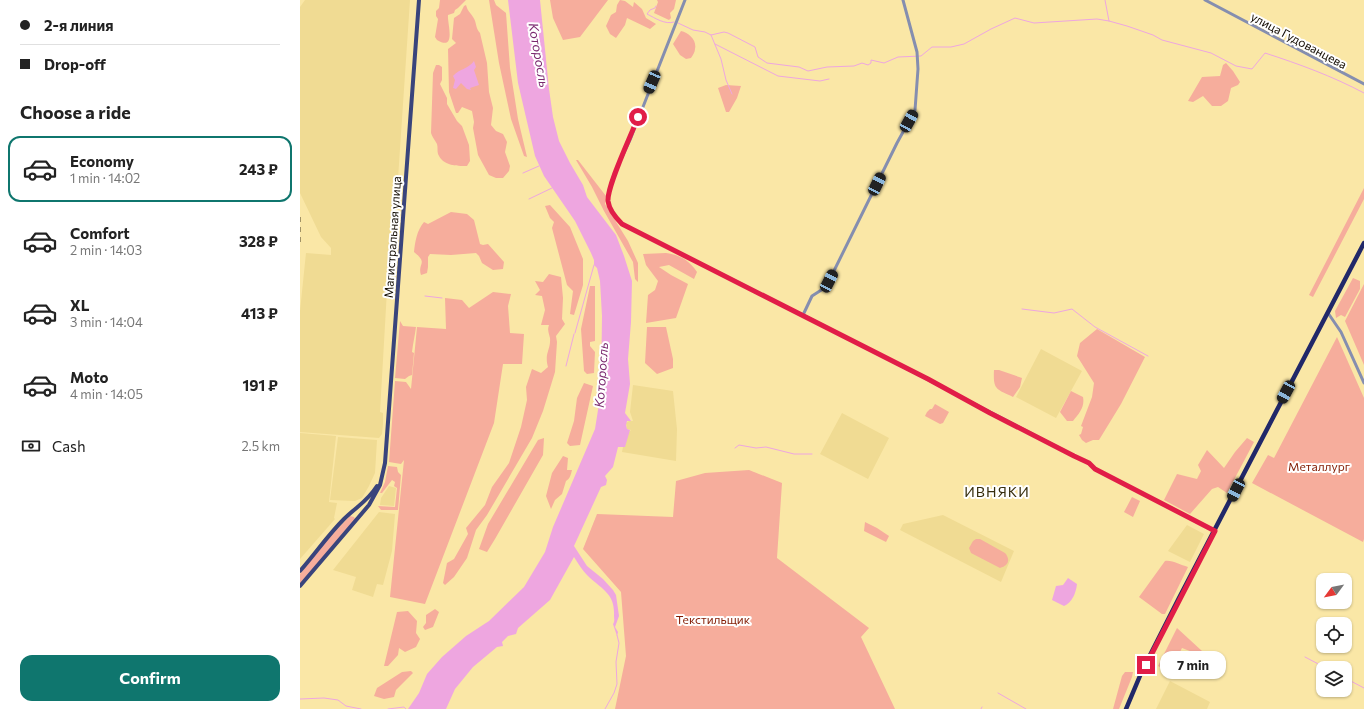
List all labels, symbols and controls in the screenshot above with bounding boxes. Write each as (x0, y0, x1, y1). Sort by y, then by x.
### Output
street label: улица Гудованцева (1249, 9, 1349, 71)
text: 2-я линия (44, 16, 113, 34)
water label: Которосль (525, 21, 553, 89)
text: Drop-off (44, 55, 106, 73)
car (642, 69, 662, 95)
text: Choose a ride (20, 101, 131, 123)
route start (629, 108, 647, 126)
car (898, 108, 920, 134)
icon: car (22, 151, 58, 187)
text: Economy (70, 152, 134, 170)
text: 243 ₽ (239, 160, 278, 178)
text: 1 min · 14:02 (70, 170, 140, 186)
car (866, 171, 888, 197)
street label: Магистральная улица (381, 176, 403, 298)
icon: car (22, 223, 58, 259)
text: Comfort (70, 224, 130, 242)
text: 328 ₽ (239, 232, 278, 250)
text: 2 min · 14:03 (70, 242, 142, 258)
car (818, 268, 840, 294)
icon: car (22, 295, 58, 331)
text: XL (70, 296, 89, 314)
text: 413 ₽ (241, 304, 278, 322)
text: 3 min · 14:04 (70, 314, 143, 330)
water label: Которосль (591, 341, 611, 408)
icon: car (22, 367, 58, 403)
text: Moto (70, 368, 109, 386)
text: 191 ₽ (242, 376, 278, 394)
car (1275, 379, 1297, 405)
text: 4 min · 14:05 (70, 386, 143, 402)
icon: cash (20, 435, 42, 457)
text: Cash (52, 437, 86, 455)
text: 2.5 km (241, 438, 280, 454)
park label: Металлург (1288, 459, 1350, 473)
car (1225, 477, 1247, 503)
district label: ИВНЯКИ (964, 483, 1030, 500)
north arrow (1316, 573, 1352, 609)
map controls (1316, 573, 1352, 697)
park label: Текстильщик (676, 612, 751, 626)
button: locate (1316, 617, 1352, 653)
callout: 7 min (1160, 651, 1226, 679)
button: Confirm (20, 655, 280, 701)
route end (1137, 656, 1155, 674)
text: 7 min (1177, 657, 1209, 673)
button: layers (1316, 661, 1352, 697)

